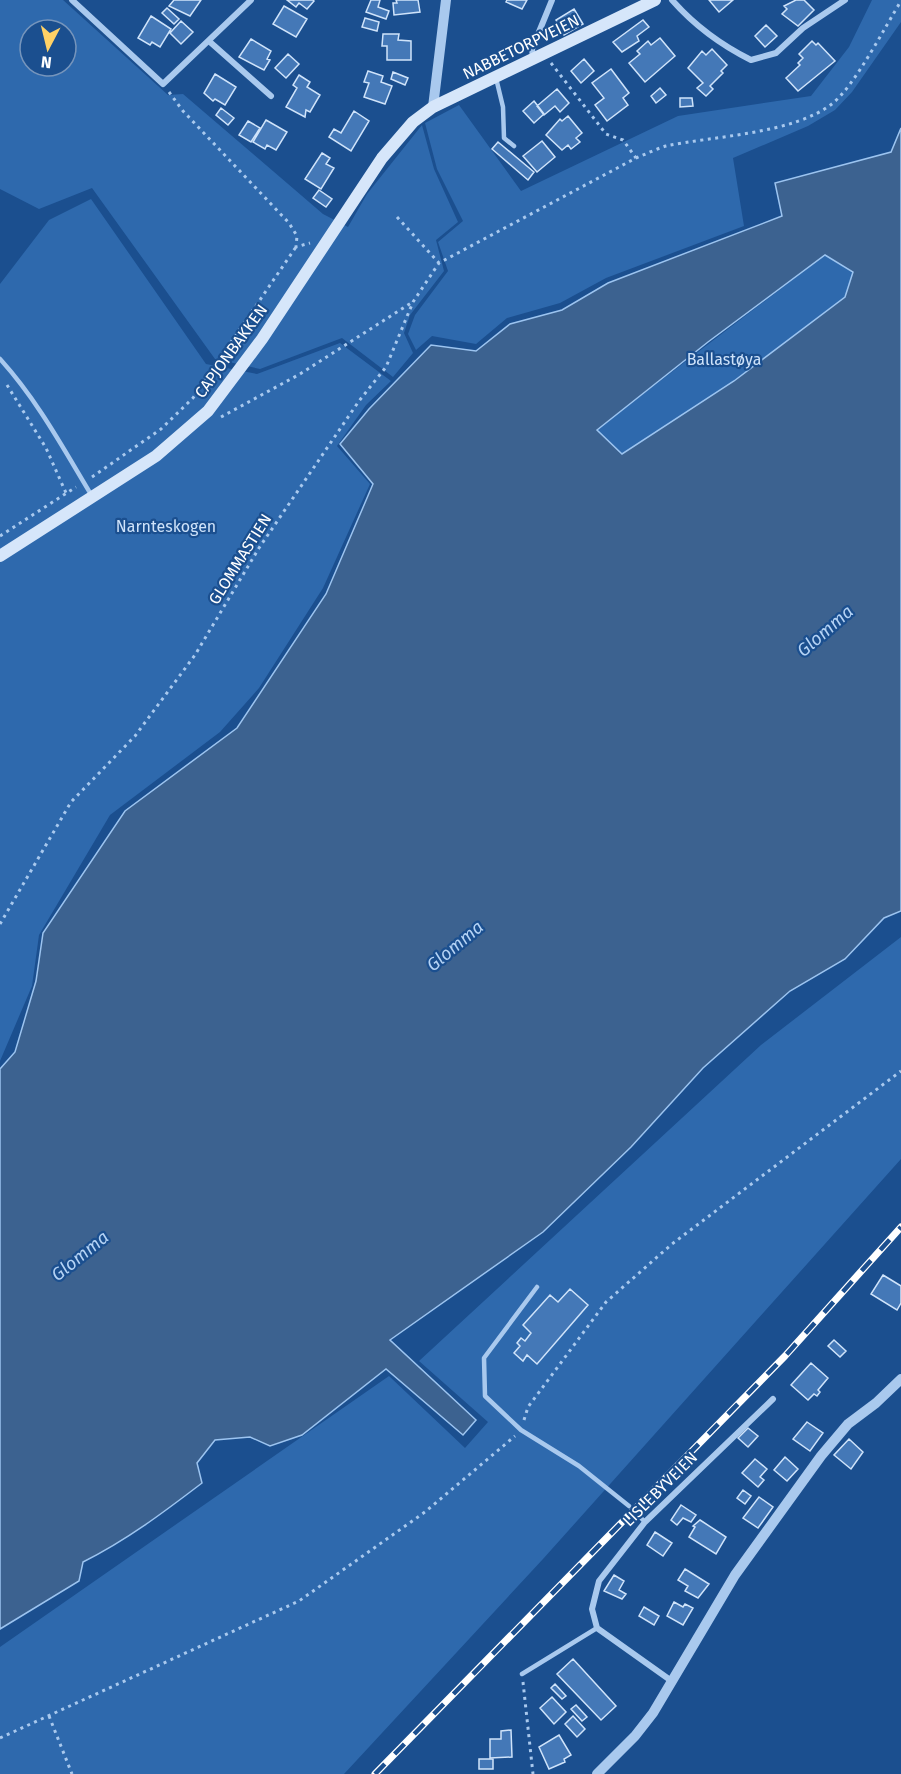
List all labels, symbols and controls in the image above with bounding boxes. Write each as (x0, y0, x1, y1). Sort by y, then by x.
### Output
street label: NABBETORPVEIEN (460, 11, 582, 83)
north arrow (18, 18, 78, 78)
text: N (40, 52, 53, 72)
street label: CAPJONBAKKEN (191, 301, 271, 401)
park label: Ballastøya (687, 350, 761, 369)
street label: GLOMMASTIEN (205, 510, 275, 608)
park label: Narnteskogen (116, 517, 216, 536)
water label: Glomma (792, 601, 858, 661)
water label: Glomma (422, 916, 488, 976)
water label: Glomma (47, 1226, 113, 1286)
street label: LISLEBYVEIEN (619, 1448, 701, 1530)

